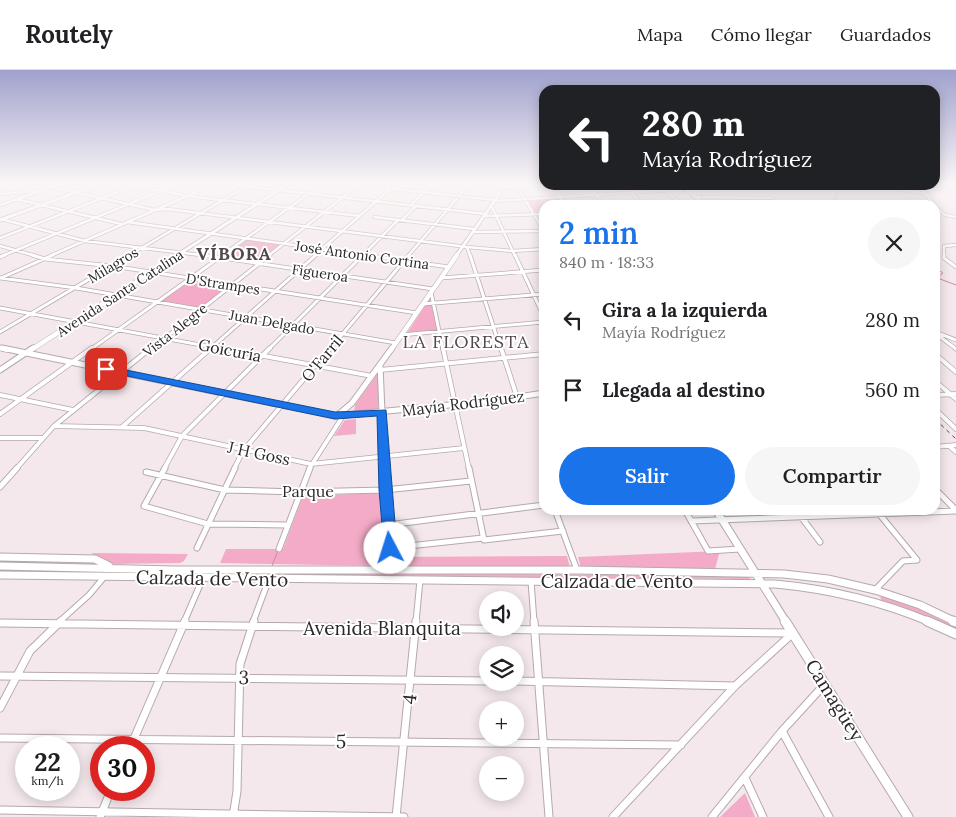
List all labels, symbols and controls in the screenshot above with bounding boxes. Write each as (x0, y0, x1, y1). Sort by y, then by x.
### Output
text: Routely (25, 19, 113, 50)
text: Mapa (637, 23, 683, 46)
text: Cómo llegar (711, 23, 812, 46)
text: Guardados (840, 23, 931, 46)
text: 280 m (642, 101, 744, 146)
icon: left (559, 105, 624, 170)
text: Mayía Rodríguez (642, 145, 812, 173)
text: 2 min (559, 214, 638, 252)
button: close (868, 217, 920, 269)
street label: José Antonio Cortina (293, 237, 430, 273)
district label: VÍBORA (196, 242, 272, 265)
street label: Milagros (84, 243, 142, 287)
street label: Avenida Santa Catalina (52, 245, 187, 341)
text: 840 m · 18:33 (559, 252, 654, 272)
street label: Figueroa (291, 260, 349, 286)
street label: D'Strampes (185, 269, 261, 299)
text: Gira a la izquierda (602, 298, 768, 322)
street label: Vista Alegre (138, 299, 211, 361)
street label: Juan Delgado (227, 305, 316, 338)
icon: left (559, 306, 587, 334)
text: 280 m (865, 308, 920, 332)
text: Mayía Rodríguez (602, 322, 726, 342)
street label: O'Farril (297, 330, 347, 386)
district label: LA FLORESTA (403, 330, 529, 353)
street label: Goicuría (197, 334, 263, 366)
pin (85, 348, 127, 390)
icon: arrive (92, 355, 120, 383)
icon: arrive (559, 376, 587, 404)
text: Llegada al destino (602, 378, 765, 402)
text: 560 m (865, 378, 920, 402)
street label: Mayía Rodríguez (400, 386, 526, 420)
street label: J H Goss (225, 436, 292, 469)
button: Salir (559, 447, 735, 505)
button: Compartir (745, 447, 920, 505)
street label: Parque (282, 481, 334, 501)
position arrow (363, 521, 415, 573)
street label: Calzada de Vento (136, 565, 288, 591)
street label: Calzada de Vento (541, 569, 693, 593)
map controls (479, 591, 524, 801)
button: sound (479, 591, 524, 636)
street label: Avenida Blanquita (302, 616, 461, 640)
button: layers (479, 646, 524, 691)
street label: Camagüey (800, 655, 870, 745)
street label: 3 (238, 665, 250, 689)
street label: 4 (397, 693, 421, 705)
button: + (479, 701, 524, 746)
street label: 5 (336, 729, 346, 753)
speed limit sign: 30 (90, 736, 155, 801)
text: 22 (34, 746, 61, 778)
button: − (479, 756, 524, 801)
text: km/h (31, 773, 64, 788)

